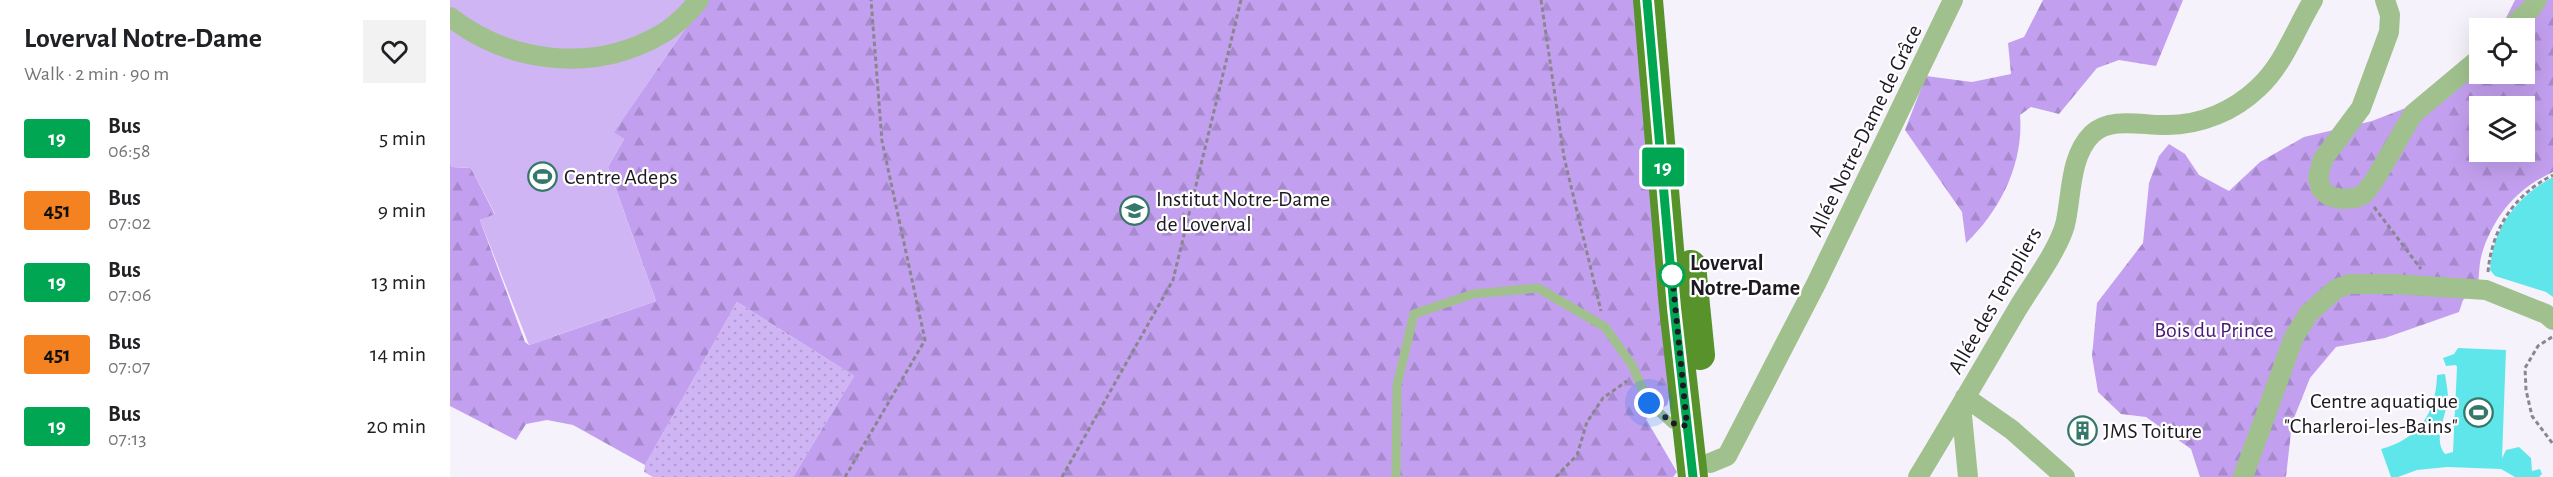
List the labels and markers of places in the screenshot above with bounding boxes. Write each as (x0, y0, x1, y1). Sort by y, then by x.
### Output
sports icon: Centre Adeps (527, 160, 559, 192)
place label: Centre Adeps (564, 166, 678, 188)
place label: Institut Notre-Dame de Loverval (1156, 188, 1330, 235)
school or university icon: Institut Notre-Dame de Loverval (1119, 195, 1151, 227)
place label: Loverval Notre-Dame (1690, 252, 1800, 299)
marker: Loverval Notre-Dame (1659, 262, 1685, 288)
place label: Centre aquatique "Charleroi-les-Bains" (2284, 390, 2458, 437)
sports icon: Centre aquatique "Charleroi-les-Bains" (2463, 397, 2495, 429)
building icon: JMS Toiture (2066, 414, 2098, 446)
place label: JMS Toiture (2103, 420, 2202, 442)

